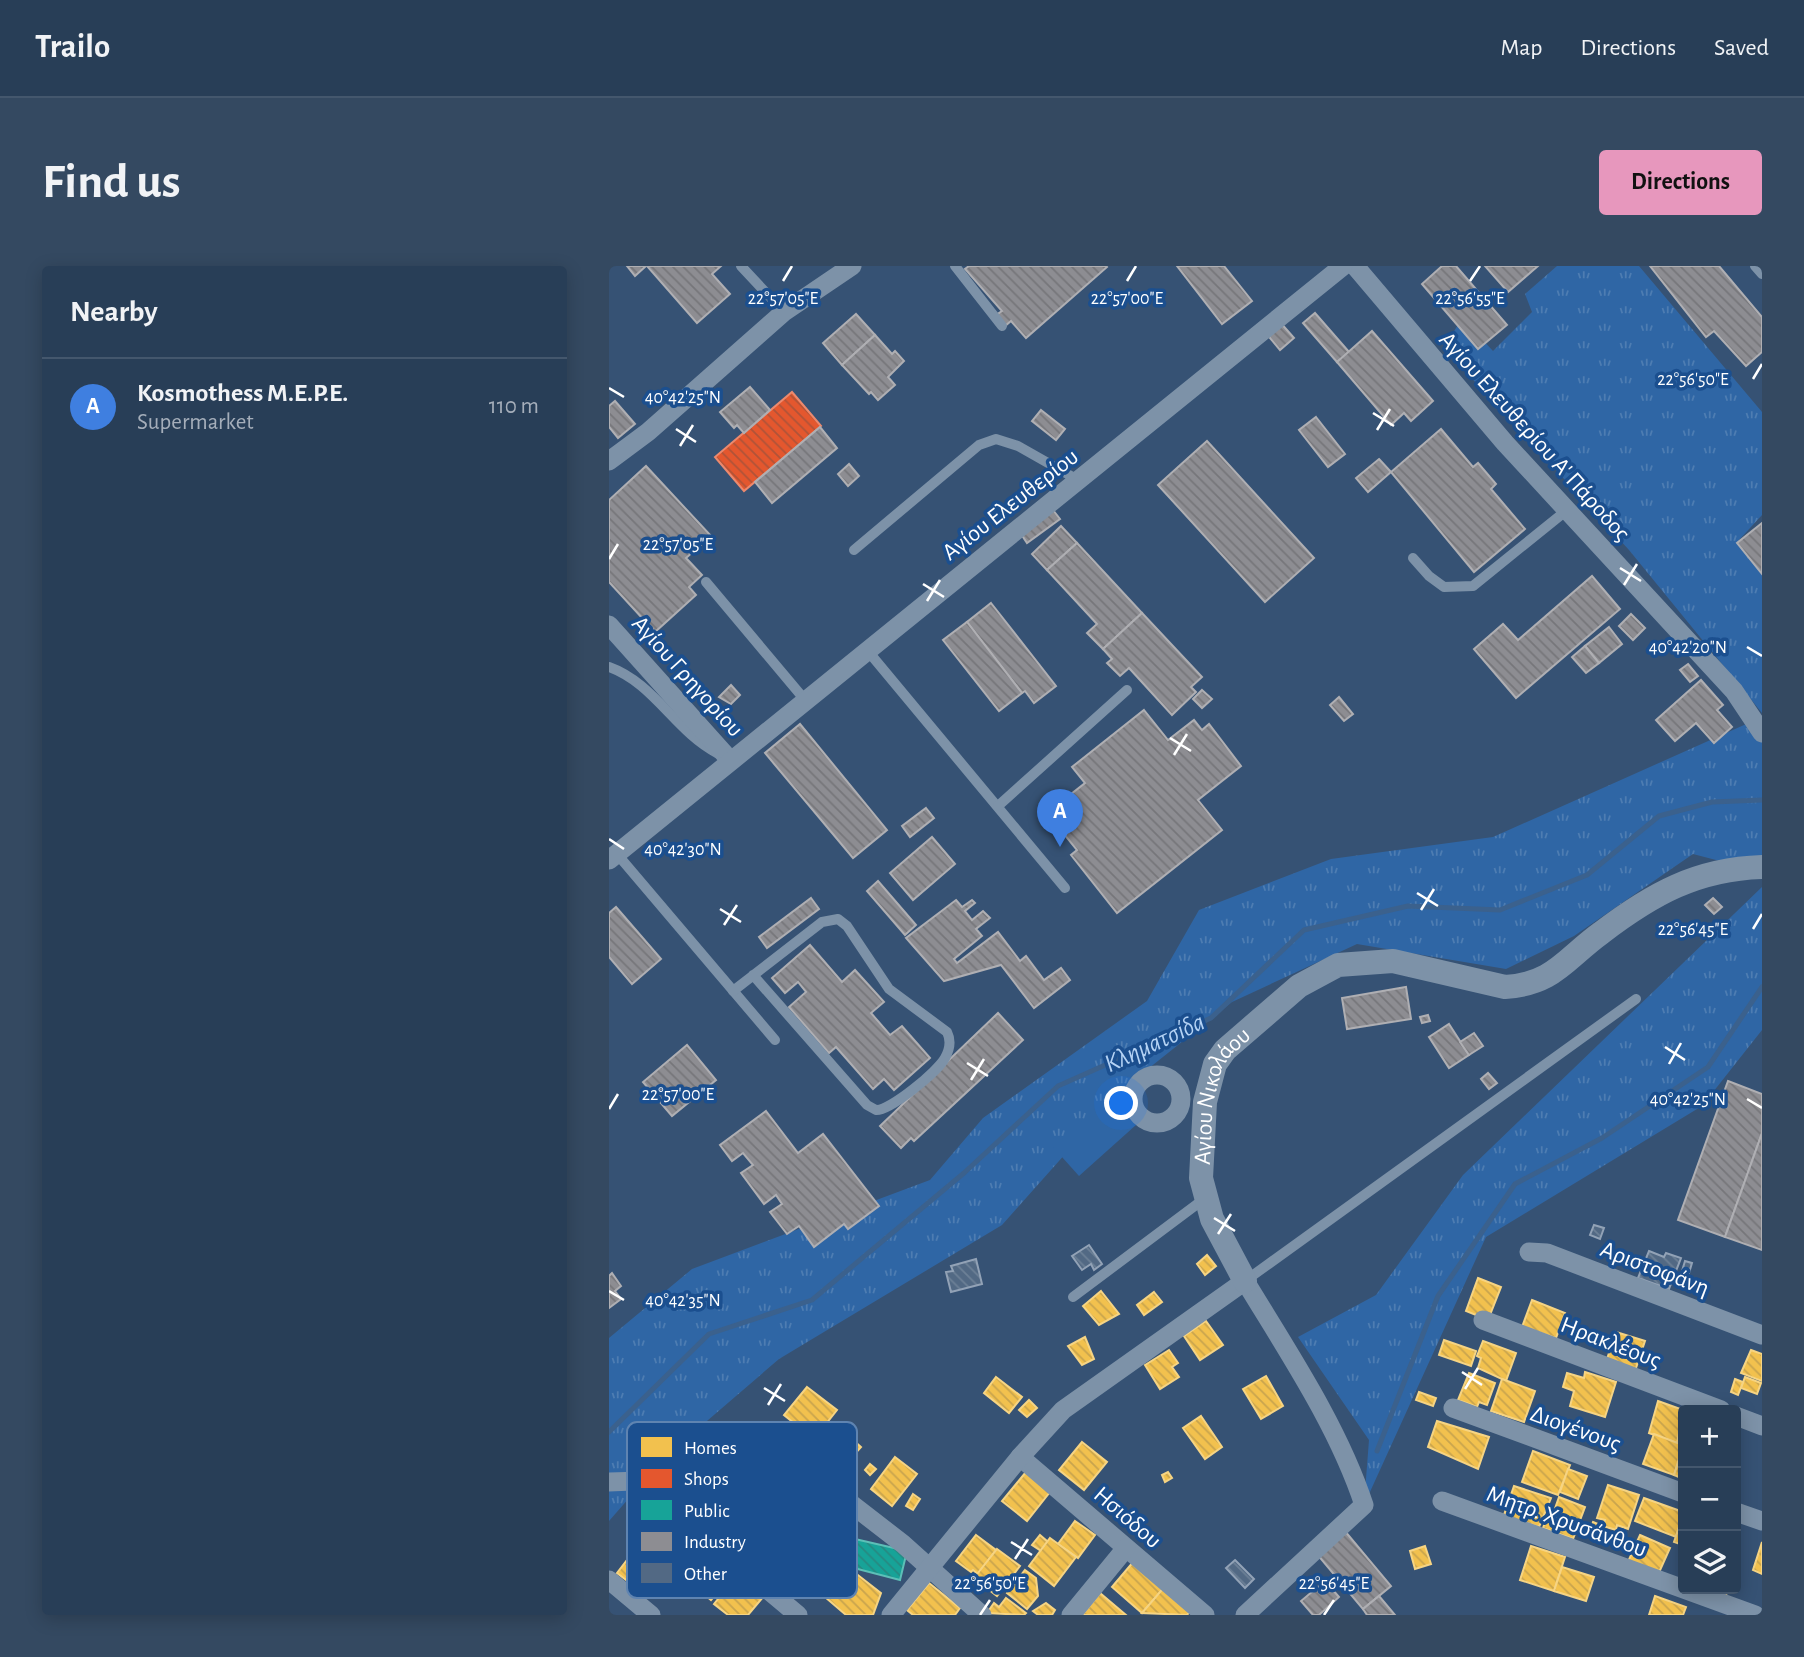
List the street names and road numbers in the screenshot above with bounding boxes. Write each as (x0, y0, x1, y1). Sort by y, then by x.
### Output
street label: Αγίου Ελευθερίου Α' Πάροδος (1434, 327, 1634, 546)
street label: Αγίου Ελευθερίου (938, 444, 1083, 565)
street label: Αγίου Γρηγορίου (627, 612, 747, 742)
street label: Αγίου Νικολάου (1191, 1023, 1255, 1165)
street label: Αριστοφάνη (1597, 1237, 1712, 1301)
street label: Ηρακλέους (1557, 1313, 1664, 1373)
street label: Διογένους (1527, 1402, 1624, 1456)
street label: Ησιόδου (1089, 1482, 1166, 1553)
street label: Μητρ. Χρυσάνθου (1483, 1482, 1650, 1562)

